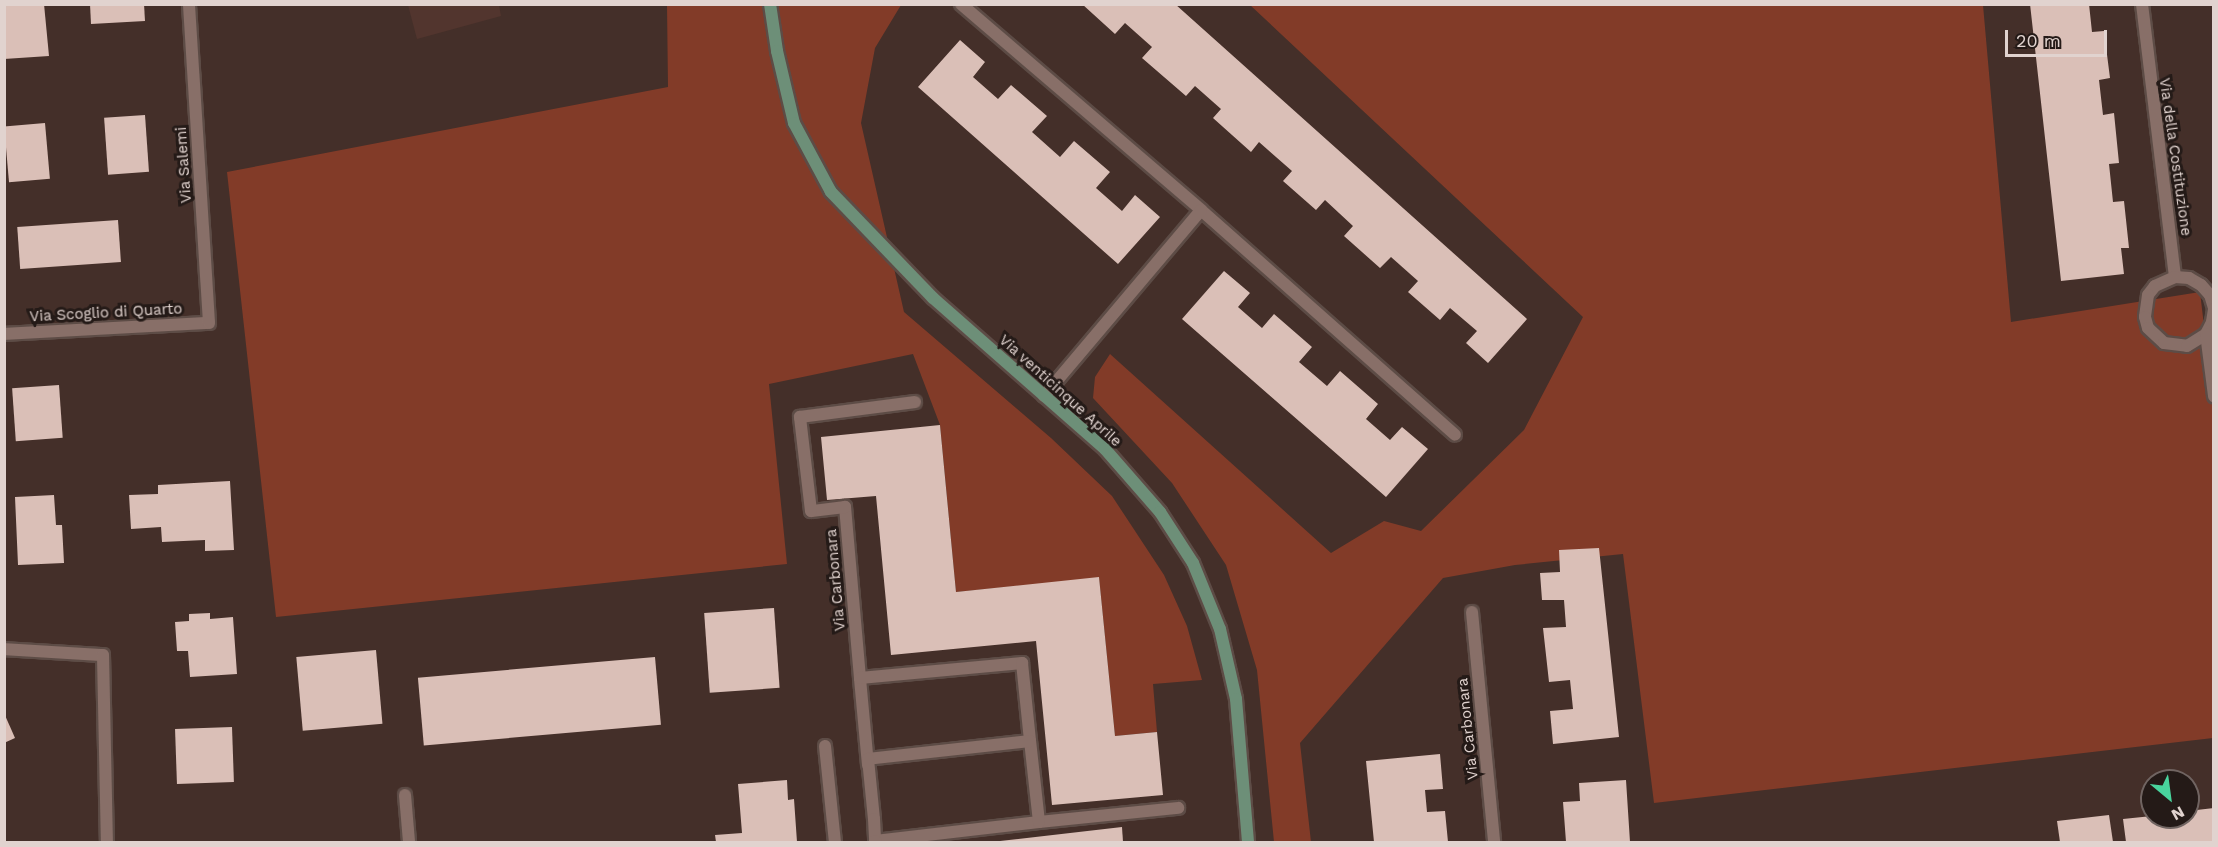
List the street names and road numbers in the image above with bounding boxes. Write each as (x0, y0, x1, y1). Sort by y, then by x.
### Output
street label: Via della Costituzione (2155, 76, 2195, 238)
street label: Via Salemi (172, 126, 196, 204)
street label: Via Scoglio di Quarto (29, 300, 183, 326)
street label: Via venticinque Aprile (995, 331, 1125, 451)
street label: Via Carbonara (823, 528, 849, 632)
street label: Via Carbonara (1454, 677, 1482, 781)

